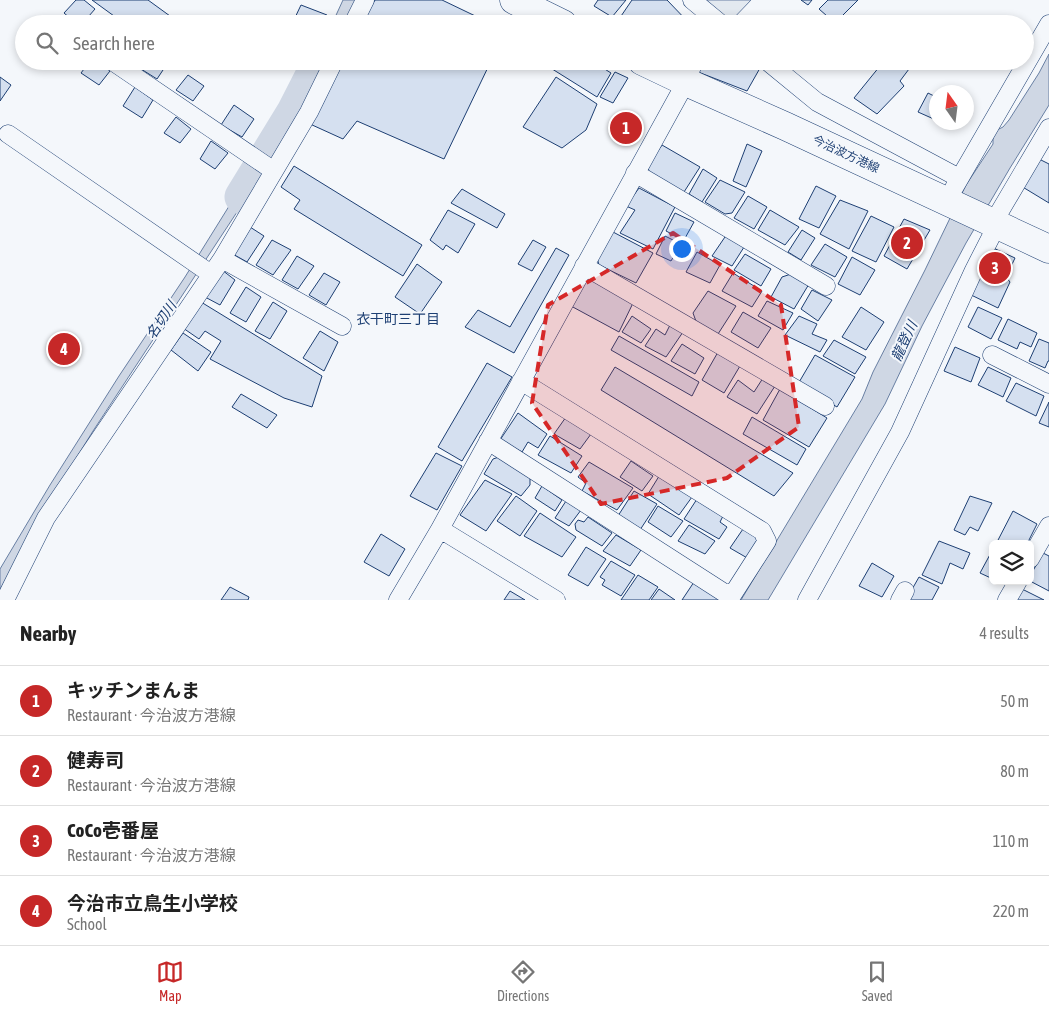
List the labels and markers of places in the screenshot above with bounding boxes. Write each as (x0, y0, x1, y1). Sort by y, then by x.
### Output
pin: 1 (610, 109, 642, 147)
pin: 2 (891, 224, 923, 262)
pin: 3 (979, 249, 1011, 287)
pin: 4 (48, 330, 80, 368)

